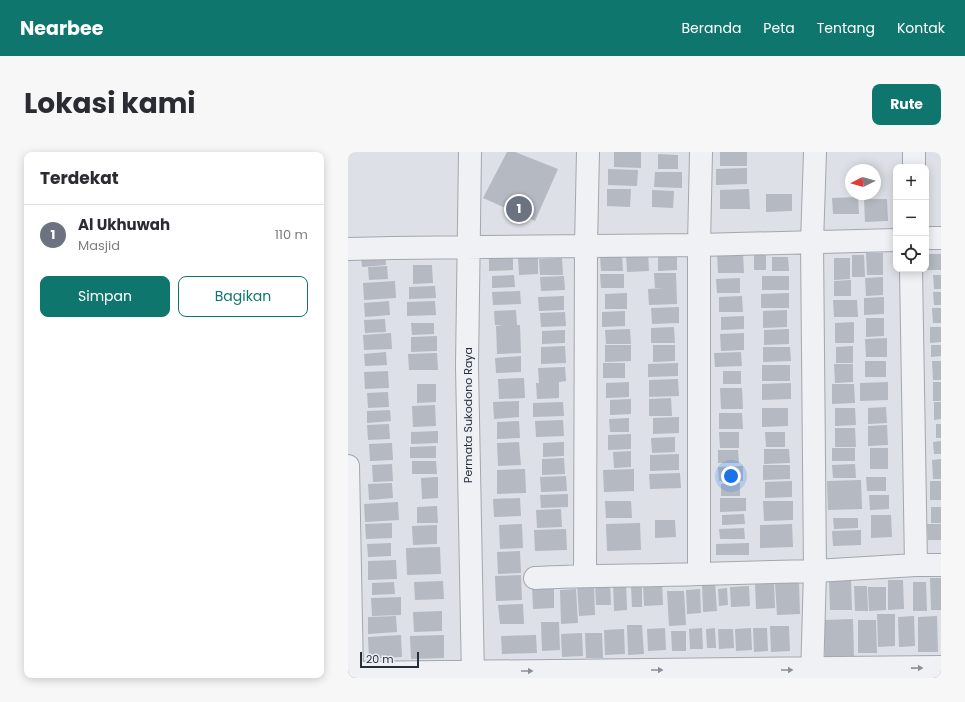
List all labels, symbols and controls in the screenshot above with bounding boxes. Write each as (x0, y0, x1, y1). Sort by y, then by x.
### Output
text: Nearbee (20, 15, 103, 42)
text: Beranda (682, 18, 741, 38)
text: Peta (763, 18, 795, 38)
text: Tentang (817, 18, 875, 38)
text: Kontak (897, 18, 945, 38)
text: Lokasi kami (24, 84, 196, 123)
button: Rute (872, 84, 941, 125)
north arrow (845, 164, 881, 200)
map controls (893, 164, 929, 272)
button: + (893, 164, 929, 200)
text: Terdekat (40, 166, 119, 190)
pin: 1 (506, 194, 532, 224)
button: − (893, 200, 929, 236)
text: Al Ukhuwah (78, 214, 170, 235)
text: 1 (51, 225, 55, 244)
text: 110 m (275, 225, 308, 244)
text: Masjid (78, 236, 120, 255)
button: locate (893, 236, 929, 272)
button: Simpan (40, 276, 170, 317)
button: Bagikan (178, 276, 308, 317)
street label: Permata Sukodono Raya (460, 347, 476, 483)
your location (721, 466, 741, 486)
scale bar (360, 650, 419, 669)
text: 20 m (366, 651, 394, 667)
one-way arrow (911, 665, 924, 671)
one-way arrow (651, 667, 664, 673)
one-way arrow (781, 667, 794, 673)
one-way arrow (521, 668, 534, 674)

